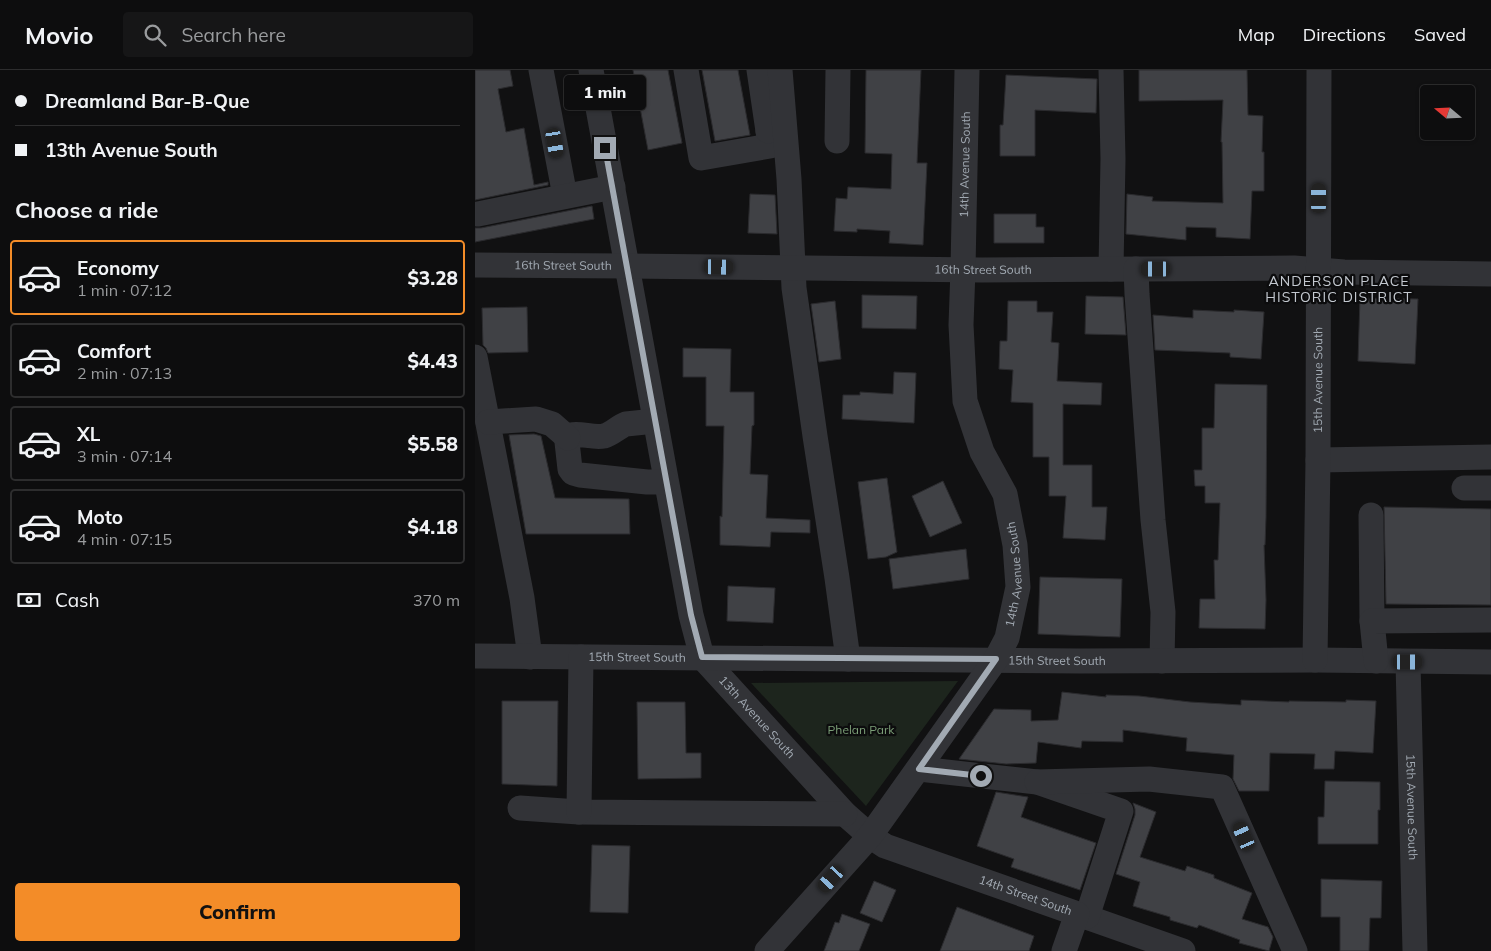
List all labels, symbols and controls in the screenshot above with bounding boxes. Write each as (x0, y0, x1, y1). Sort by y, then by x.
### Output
search box (123, 12, 473, 57)
text: Movio (25, 20, 93, 50)
icon: search (141, 21, 169, 49)
text: Search here (181, 23, 286, 47)
text: Map (1238, 23, 1275, 46)
text: Directions (1303, 23, 1386, 46)
text: Saved (1414, 23, 1466, 46)
callout: 1 min (564, 75, 646, 110)
text: 1 min (584, 82, 626, 102)
north arrow (1420, 85, 1475, 140)
map controls (1420, 85, 1475, 140)
text: Dreamland Bar-B-Que (45, 89, 250, 113)
street label: 14th Avenue South (956, 111, 973, 218)
car (545, 127, 564, 159)
route end (594, 137, 616, 159)
text: 13th Avenue South (45, 138, 218, 162)
car (1311, 183, 1326, 213)
text: Choose a ride (15, 196, 158, 224)
icon: car (17, 255, 62, 300)
text: Economy (77, 256, 159, 280)
street label: 16th Street South (514, 257, 612, 273)
car (703, 259, 734, 275)
street label: 16th Street South (934, 261, 1032, 277)
car (1141, 262, 1171, 277)
text: $3.28 (407, 266, 458, 290)
district label: ANDERSON PLACE HISTORIC DISTRICT (1265, 272, 1413, 306)
text: 1 min · 07:12 (77, 280, 172, 300)
street label: 15th Avenue South (1310, 327, 1325, 433)
icon: car (17, 338, 62, 383)
text: Comfort (77, 339, 151, 363)
text: $4.43 (407, 349, 458, 373)
text: 2 min · 07:13 (77, 363, 172, 383)
icon: car (17, 421, 62, 466)
text: XL (77, 422, 100, 446)
text: $5.58 (407, 432, 458, 456)
text: 3 min · 07:14 (77, 446, 172, 466)
icon: car (17, 504, 62, 549)
text: Moto (77, 505, 123, 529)
text: $4.18 (407, 515, 458, 539)
street label: 14th Avenue South (1002, 521, 1026, 628)
text: 4 min · 07:15 (77, 529, 172, 549)
icon: cash (15, 586, 43, 614)
text: Cash (55, 588, 100, 612)
text: 370 m (413, 590, 460, 610)
street label: 15th Street South (588, 649, 686, 665)
street label: 15th Street South (1008, 652, 1106, 668)
car (1393, 655, 1423, 670)
street label: 13th Avenue South (716, 673, 799, 761)
park label: Phelan Park (828, 722, 895, 737)
street label: 15th Avenue South (1403, 754, 1421, 860)
route start (970, 765, 992, 787)
car (1231, 819, 1256, 853)
car (815, 863, 846, 895)
street label: 14th Street South (977, 872, 1074, 918)
button: Confirm (15, 883, 460, 941)

